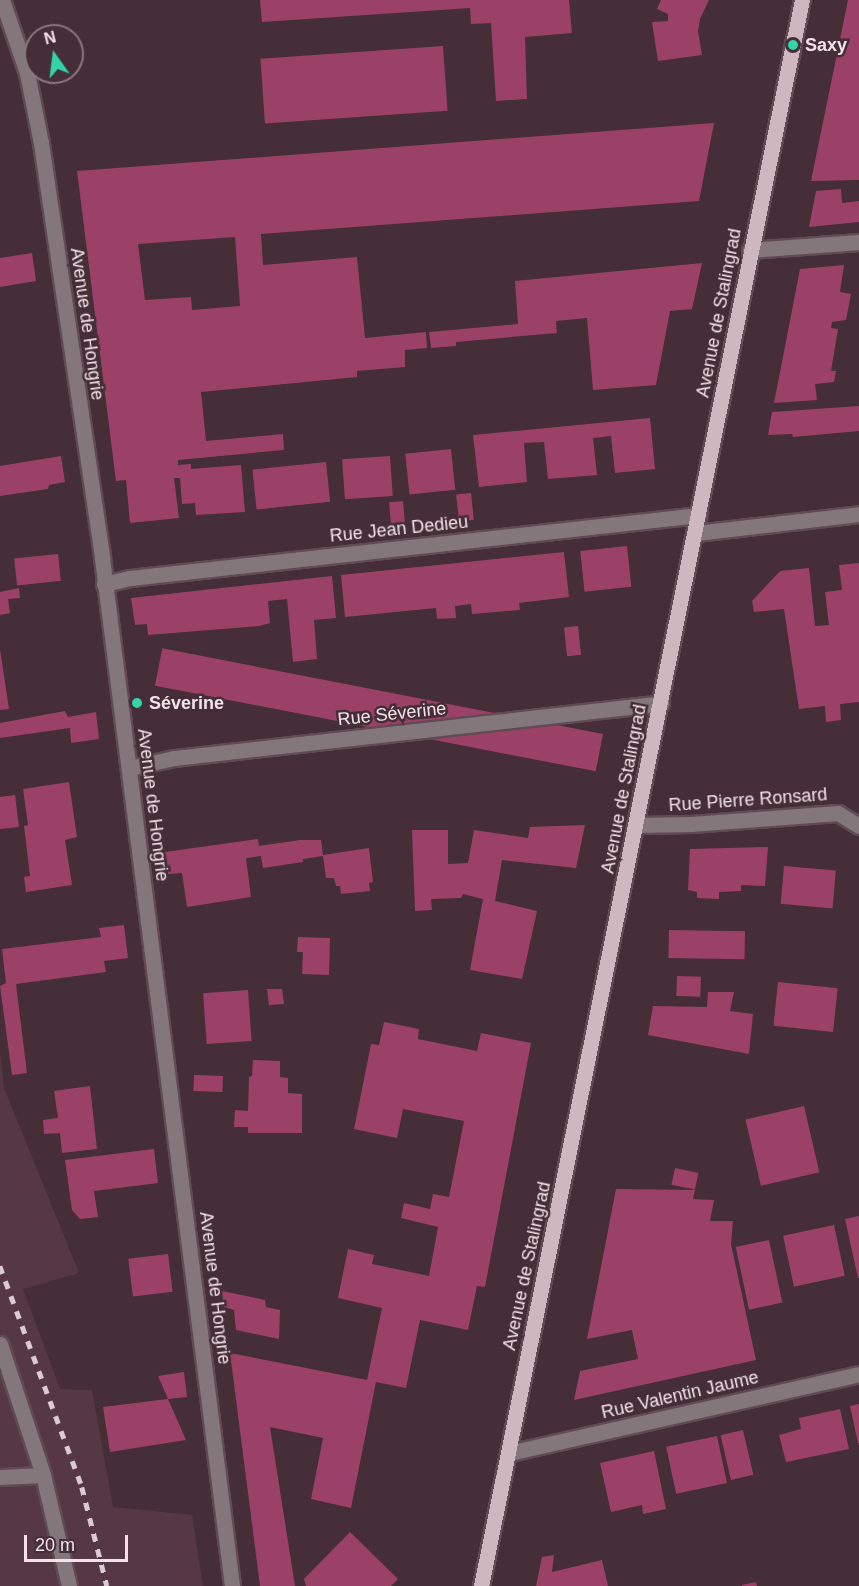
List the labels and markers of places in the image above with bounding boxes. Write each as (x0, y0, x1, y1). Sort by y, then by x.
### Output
place label: Saxy (805, 34, 847, 56)
marker: Saxy (786, 38, 800, 52)
place label: Séverine (149, 692, 224, 714)
marker: Séverine (130, 696, 144, 710)

